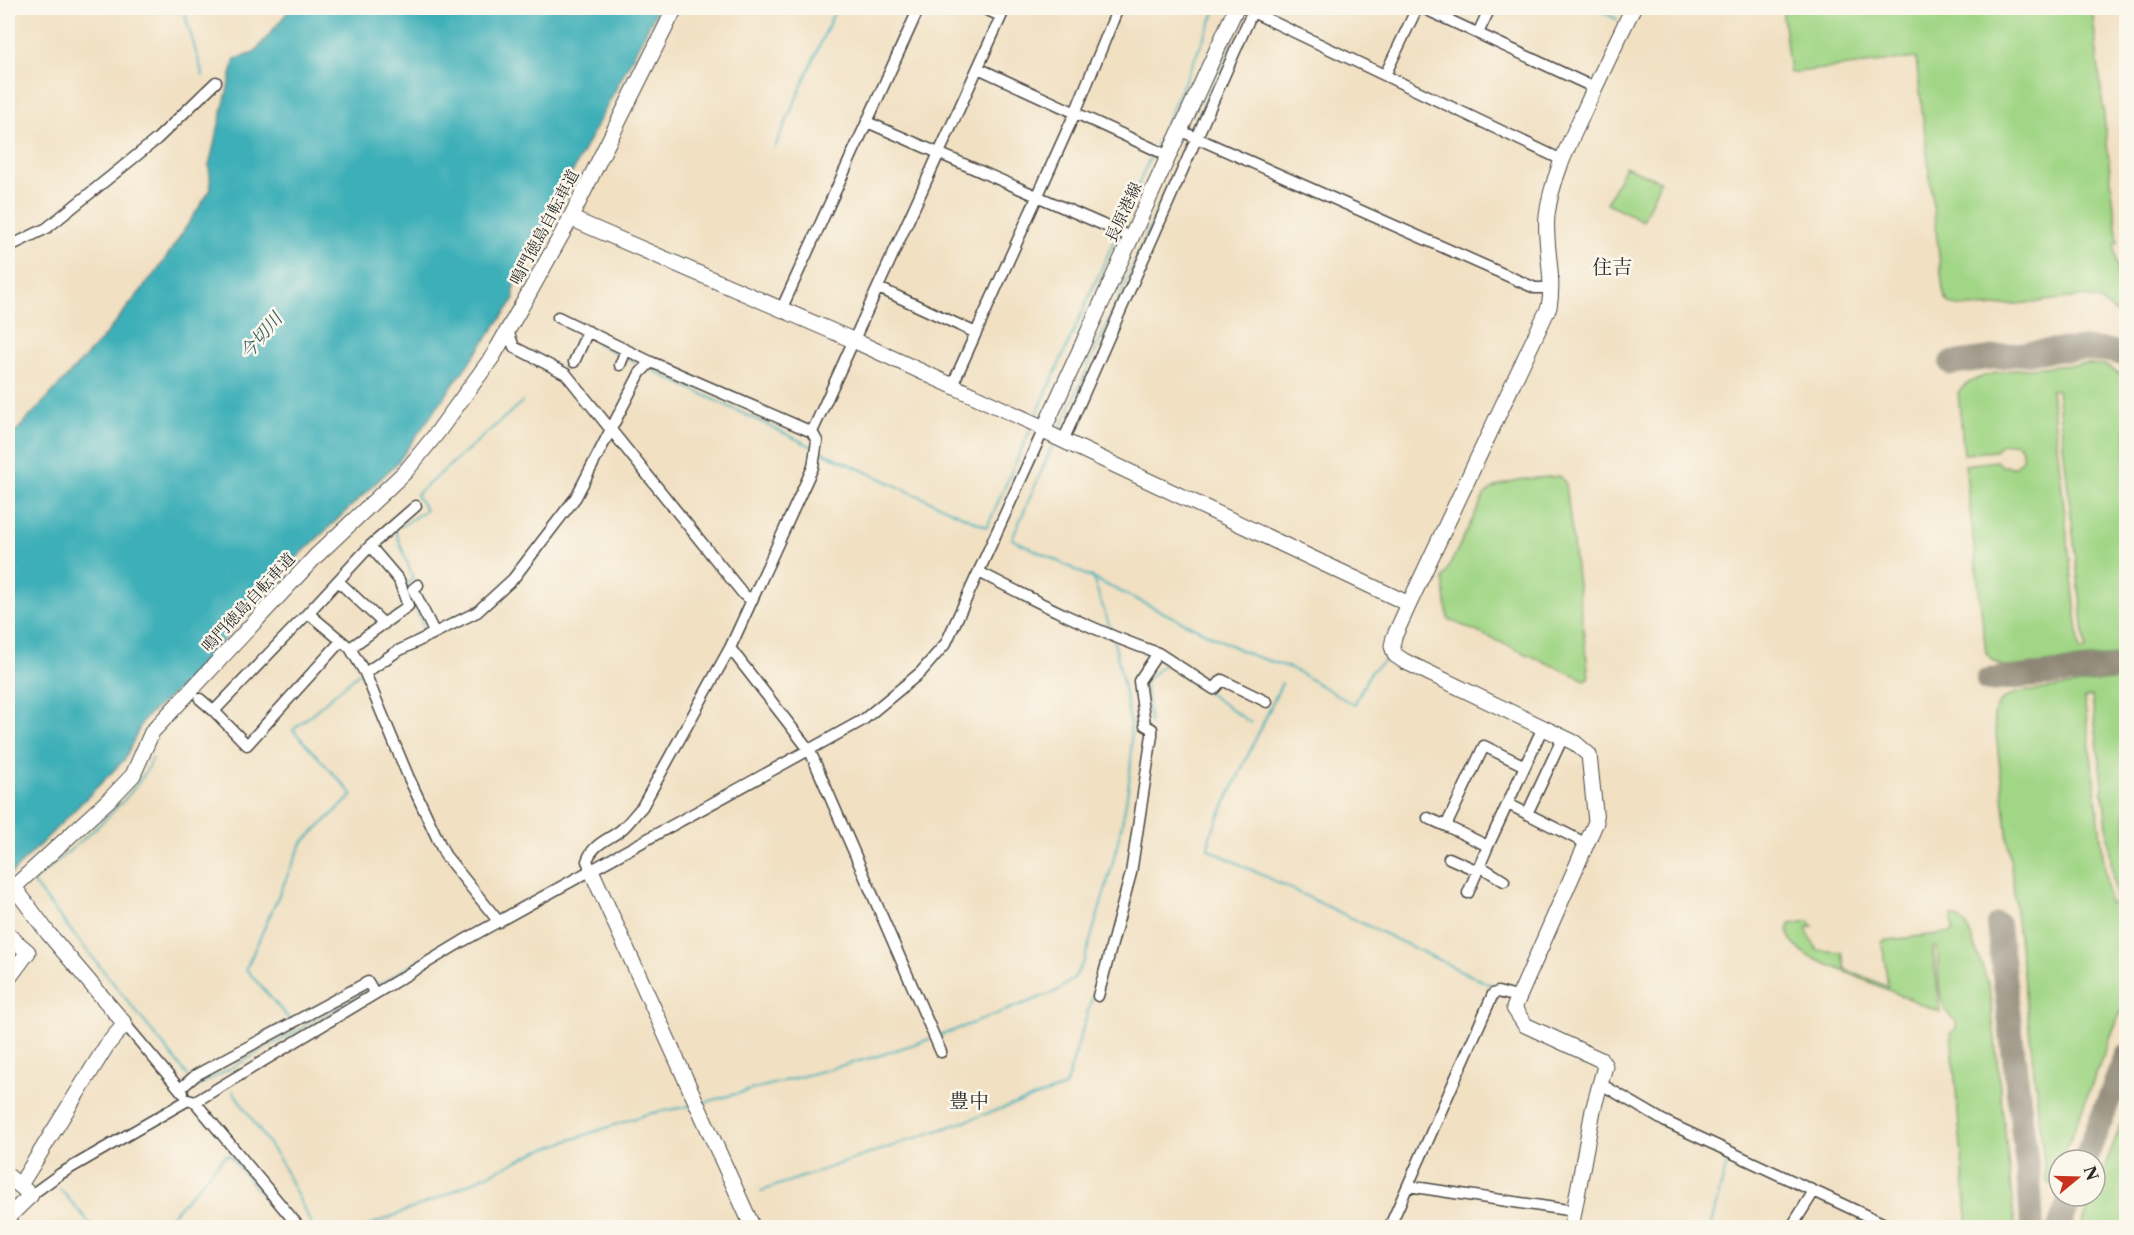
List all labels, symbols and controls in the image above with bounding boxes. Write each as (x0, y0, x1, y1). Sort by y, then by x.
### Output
street label: 鳴門徳島自転車道 (505, 166, 583, 288)
street label: 長原港線 (1100, 179, 1146, 245)
district label: 住吉 (1592, 255, 1632, 279)
water label: 今切川 (235, 307, 288, 364)
street label: 鳴門徳島自転車道 (197, 548, 299, 656)
district label: 豊中 (949, 1089, 989, 1113)
north arrow (2047, 1148, 2107, 1208)
text: N (2079, 1163, 2103, 1183)

